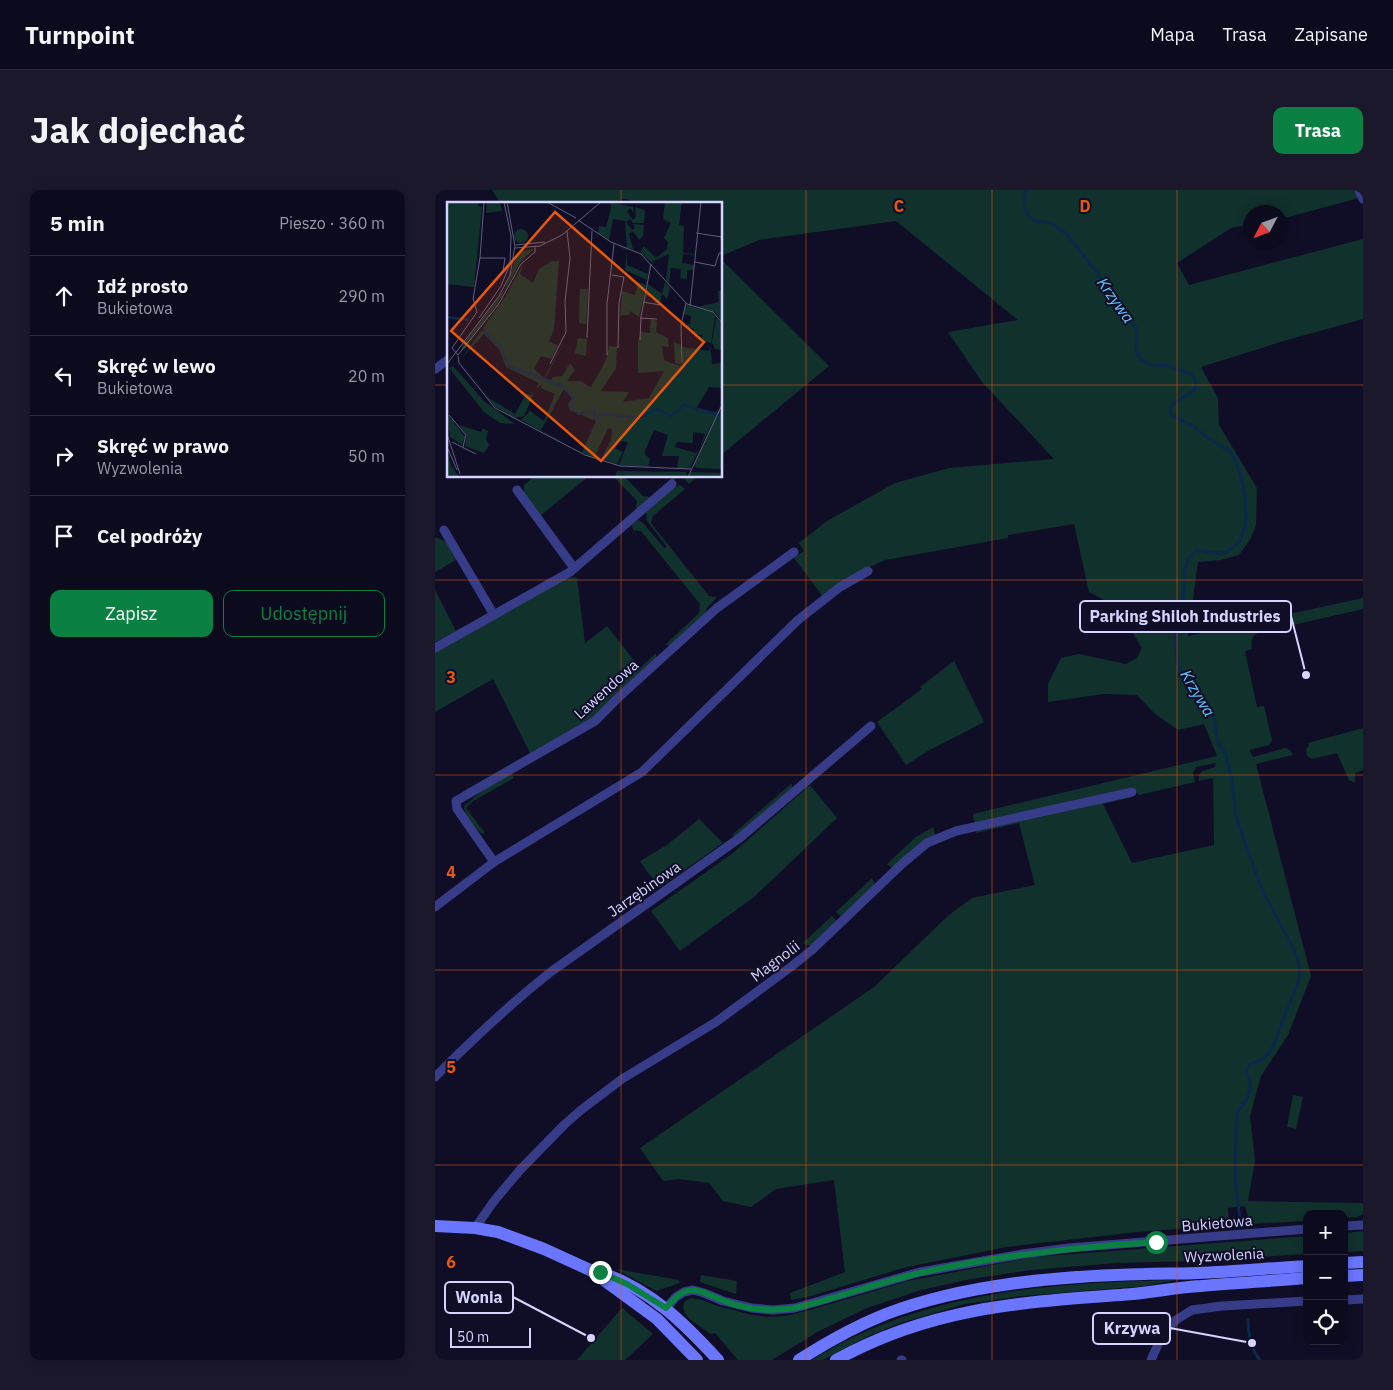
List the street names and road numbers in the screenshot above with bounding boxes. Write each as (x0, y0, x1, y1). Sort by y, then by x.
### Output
street label: Lawendowa (570, 655, 642, 723)
street label: Jarzębinowa (604, 857, 684, 921)
street label: Magnolii (747, 936, 803, 986)
street label: Bukietowa (1181, 1210, 1253, 1236)
street label: Wyzwolenia (1183, 1243, 1265, 1267)

